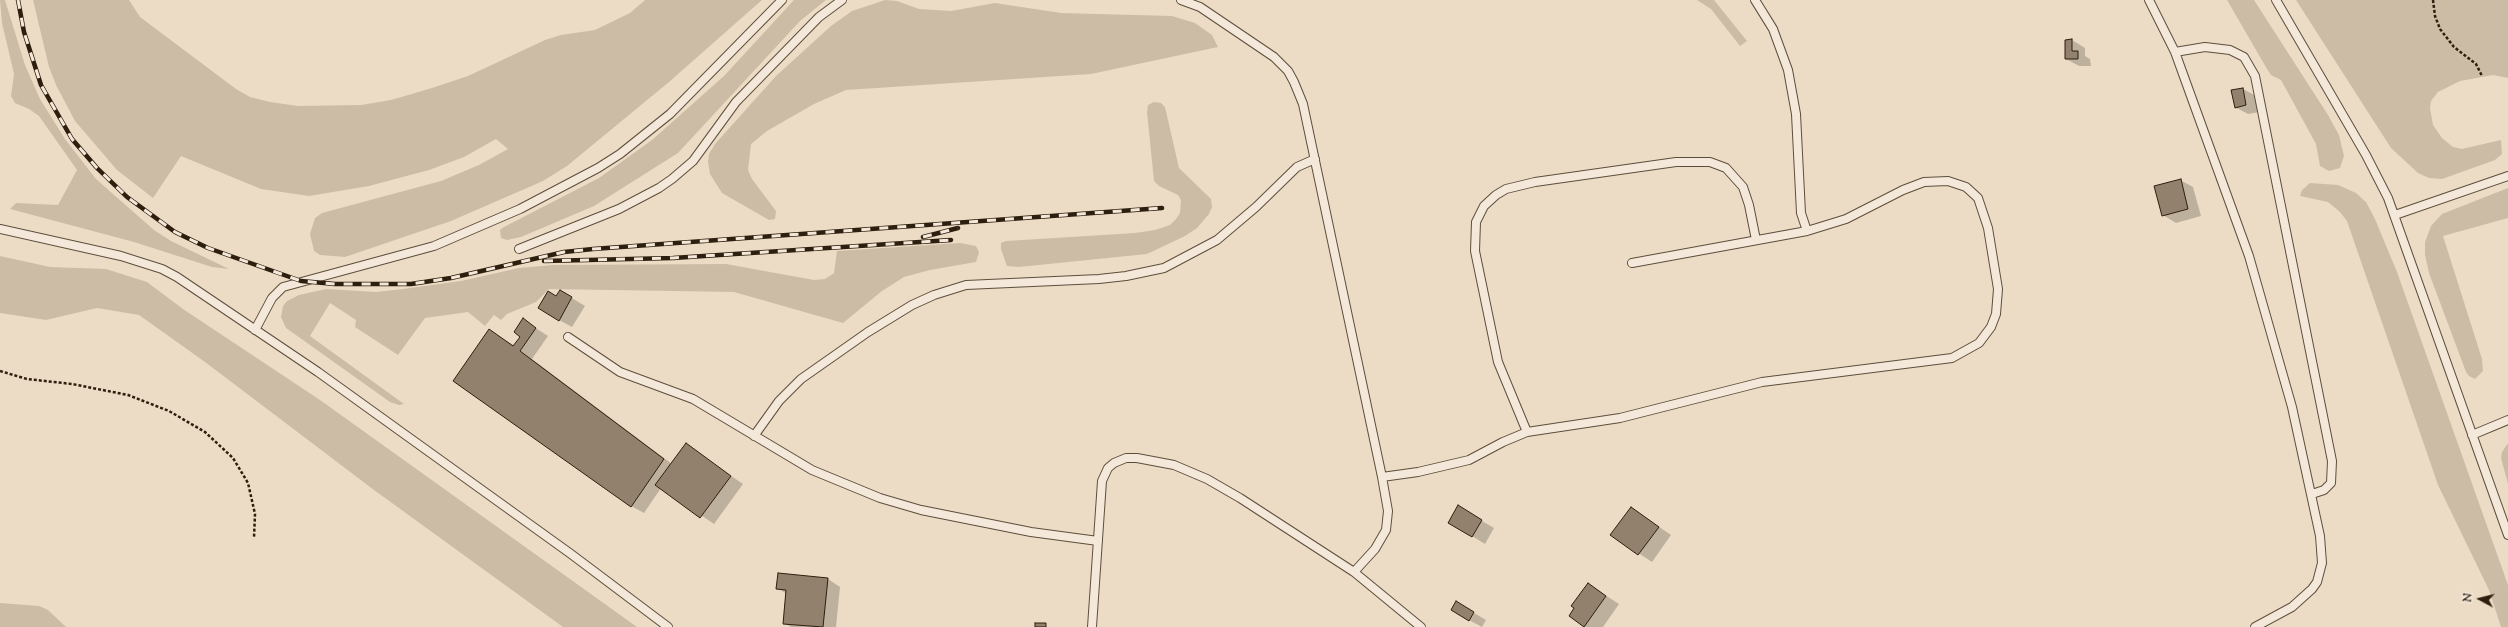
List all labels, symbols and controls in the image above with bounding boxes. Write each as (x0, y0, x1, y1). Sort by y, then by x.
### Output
north arrow (2460, 579, 2500, 619)
text: N (2460, 592, 2477, 603)

